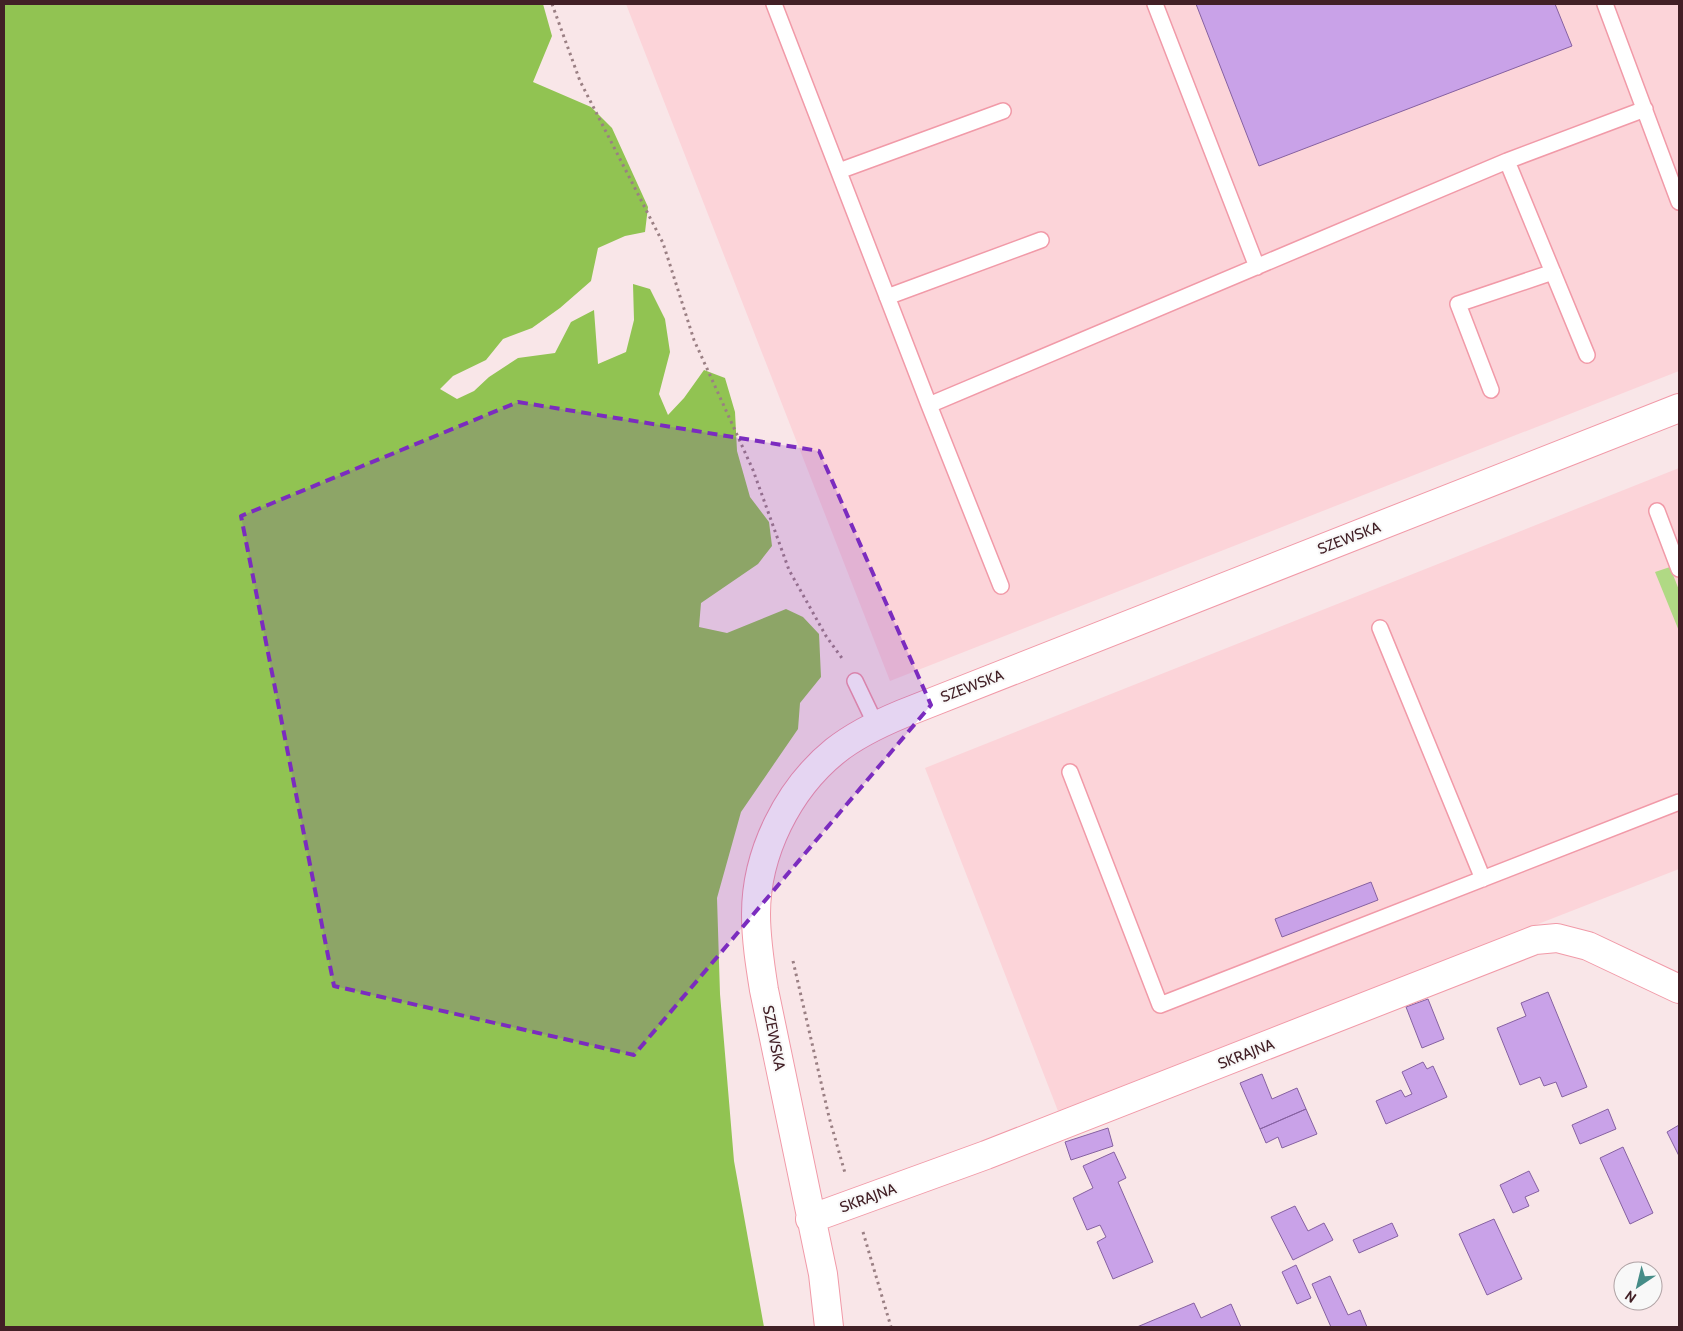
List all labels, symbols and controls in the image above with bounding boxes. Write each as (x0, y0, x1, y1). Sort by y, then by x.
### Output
street label: SZEWSKA (1315, 518, 1384, 558)
street label: SZEWSKA (938, 666, 1007, 706)
street label: SZEWSKA (759, 1004, 789, 1073)
street label: SKRAJNA (1215, 1035, 1278, 1073)
street label: SKRAJNA (837, 1179, 900, 1217)
north arrow (1613, 1261, 1663, 1311)
text: N (1621, 1286, 1640, 1307)

